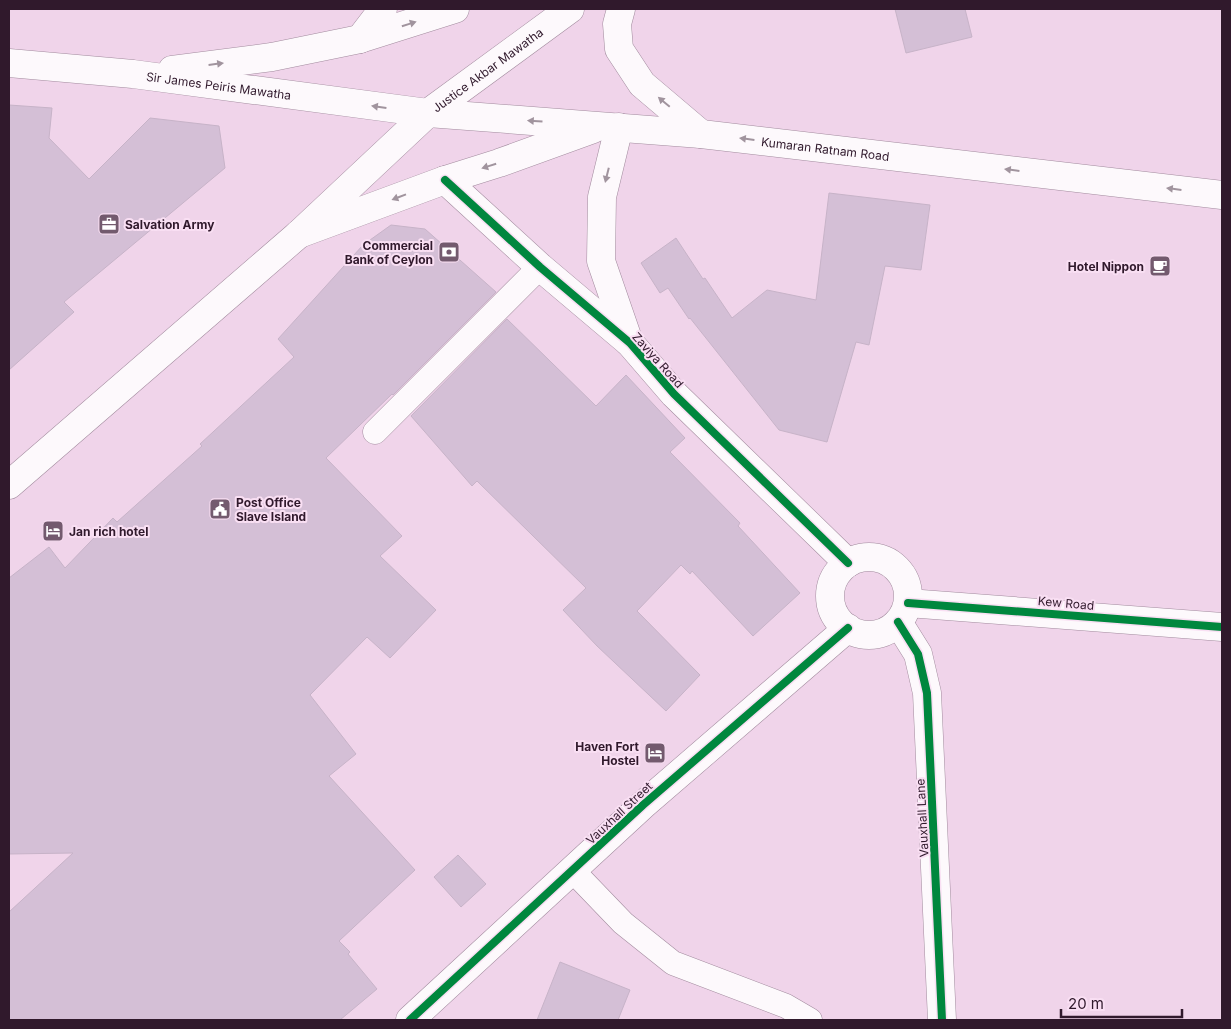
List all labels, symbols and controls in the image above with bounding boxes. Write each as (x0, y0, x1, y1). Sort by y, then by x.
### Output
one-way arrow (402, 19, 417, 27)
street label: Justice Akbar Mawatha (429, 24, 546, 115)
one-way arrow (208, 60, 224, 68)
street label: Sir James Peiris Mawatha (145, 68, 292, 102)
one-way arrow (658, 97, 671, 108)
one-way arrow (371, 103, 387, 111)
one-way arrow (527, 117, 543, 125)
street label: Kumaran Ratnam Road (760, 134, 890, 163)
one-way arrow (738, 135, 754, 143)
one-way arrow (482, 163, 497, 171)
one-way arrow (1004, 166, 1020, 174)
one-way arrow (603, 167, 611, 182)
one-way arrow (1166, 185, 1182, 193)
one-way arrow (391, 193, 406, 201)
office icon: Salvation Army (97, 212, 121, 236)
place label: Salvation Army (125, 217, 215, 232)
place label: Commercial Bank of Ceylon (345, 238, 433, 267)
bank icon: Commercial Bank of Ceylon (437, 240, 461, 264)
cafe icon: Hotel Nippon (1148, 254, 1172, 278)
place label: Hotel Nippon (1068, 259, 1144, 274)
street label: Zaviya Road (629, 329, 687, 391)
place label: Post Office Slave Island (236, 495, 306, 524)
public building icon: Post Office Slave Island (208, 497, 232, 521)
hotel icon: Jan rich hotel (41, 519, 65, 543)
place label: Jan rich hotel (69, 524, 148, 539)
street label: Kew Road (1037, 593, 1095, 613)
place label: Haven Fort Hostel (575, 739, 640, 768)
hotel icon: Haven Fort Hostel (643, 741, 667, 765)
street label: Vauxhall Lane (912, 778, 932, 858)
street label: Vauxhall Street (583, 779, 655, 847)
scale bar (1061, 986, 1182, 1018)
text: 20 m (1068, 994, 1104, 1013)

